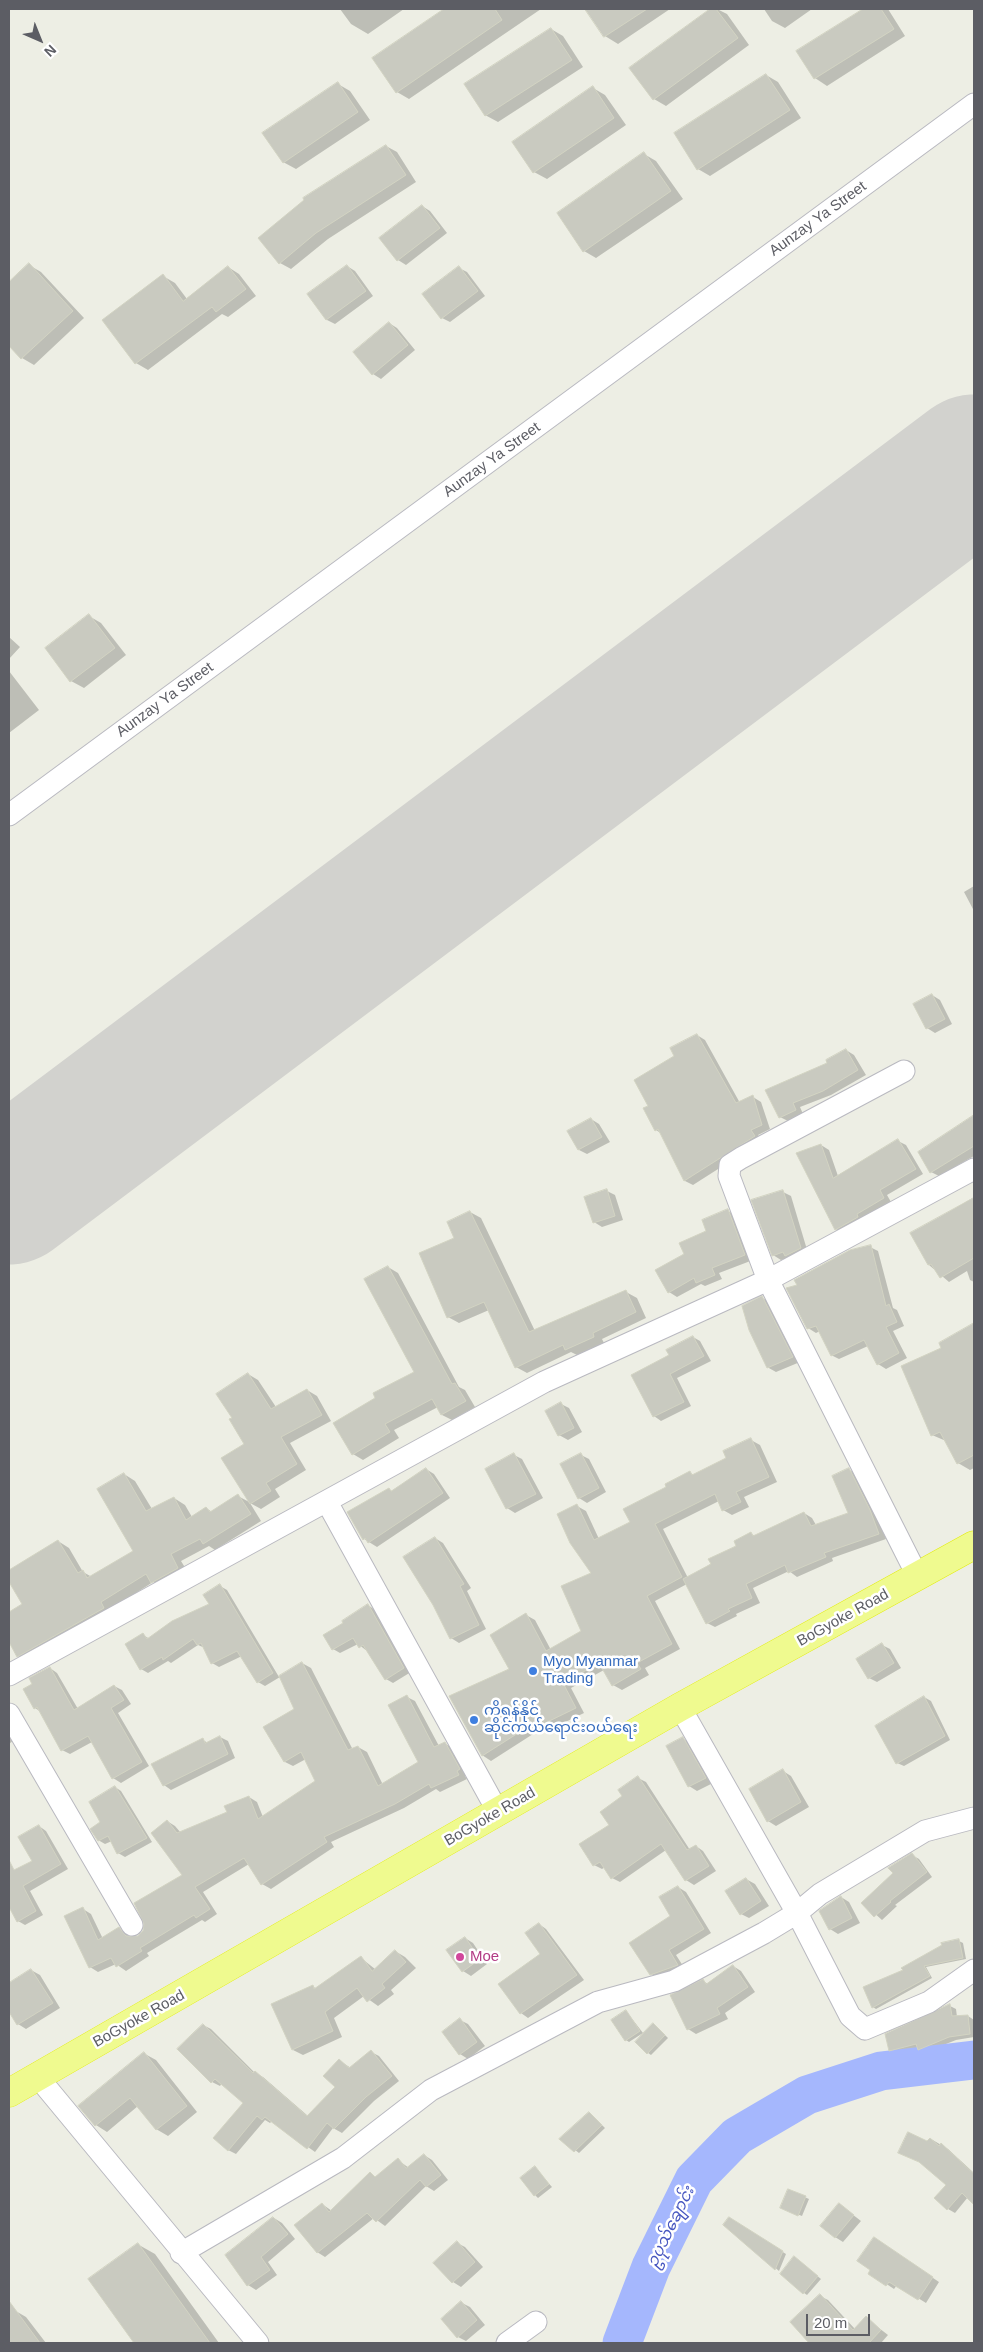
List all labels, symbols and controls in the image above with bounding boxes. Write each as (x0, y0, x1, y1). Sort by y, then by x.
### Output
north arrow (15, 15, 65, 65)
text: N (41, 42, 60, 60)
street label: Aunzay Ya Street (766, 178, 870, 260)
street label: Aunzay Ya Street (440, 419, 544, 501)
street label: Aunzay Ya Street (113, 659, 217, 741)
street label: BoGyoke Road (794, 1585, 892, 1651)
place label: Myo Myanmar Trading (543, 1653, 638, 1688)
marker: Myo Myanmar Trading (527, 1665, 539, 1677)
place label: ကိုရန်နိုင် ဆိုင်ကယ်ရောင်းဝယ်ရေး (484, 1702, 638, 1737)
marker: ကိုရန်နိုင် ဆိုင်ကယ်ရောင်းဝယ်ရေး (468, 1714, 480, 1726)
street label: BoGyoke Road (441, 1784, 539, 1850)
place label: Moe (470, 1948, 499, 1966)
marker: Moe (454, 1951, 466, 1963)
street label: BoGyoke Road (90, 1986, 188, 2052)
water label: ဥပုသ်ချောင်း (643, 2183, 699, 2271)
scale bar (808, 2304, 872, 2336)
text: 20 m (814, 2314, 847, 2331)

